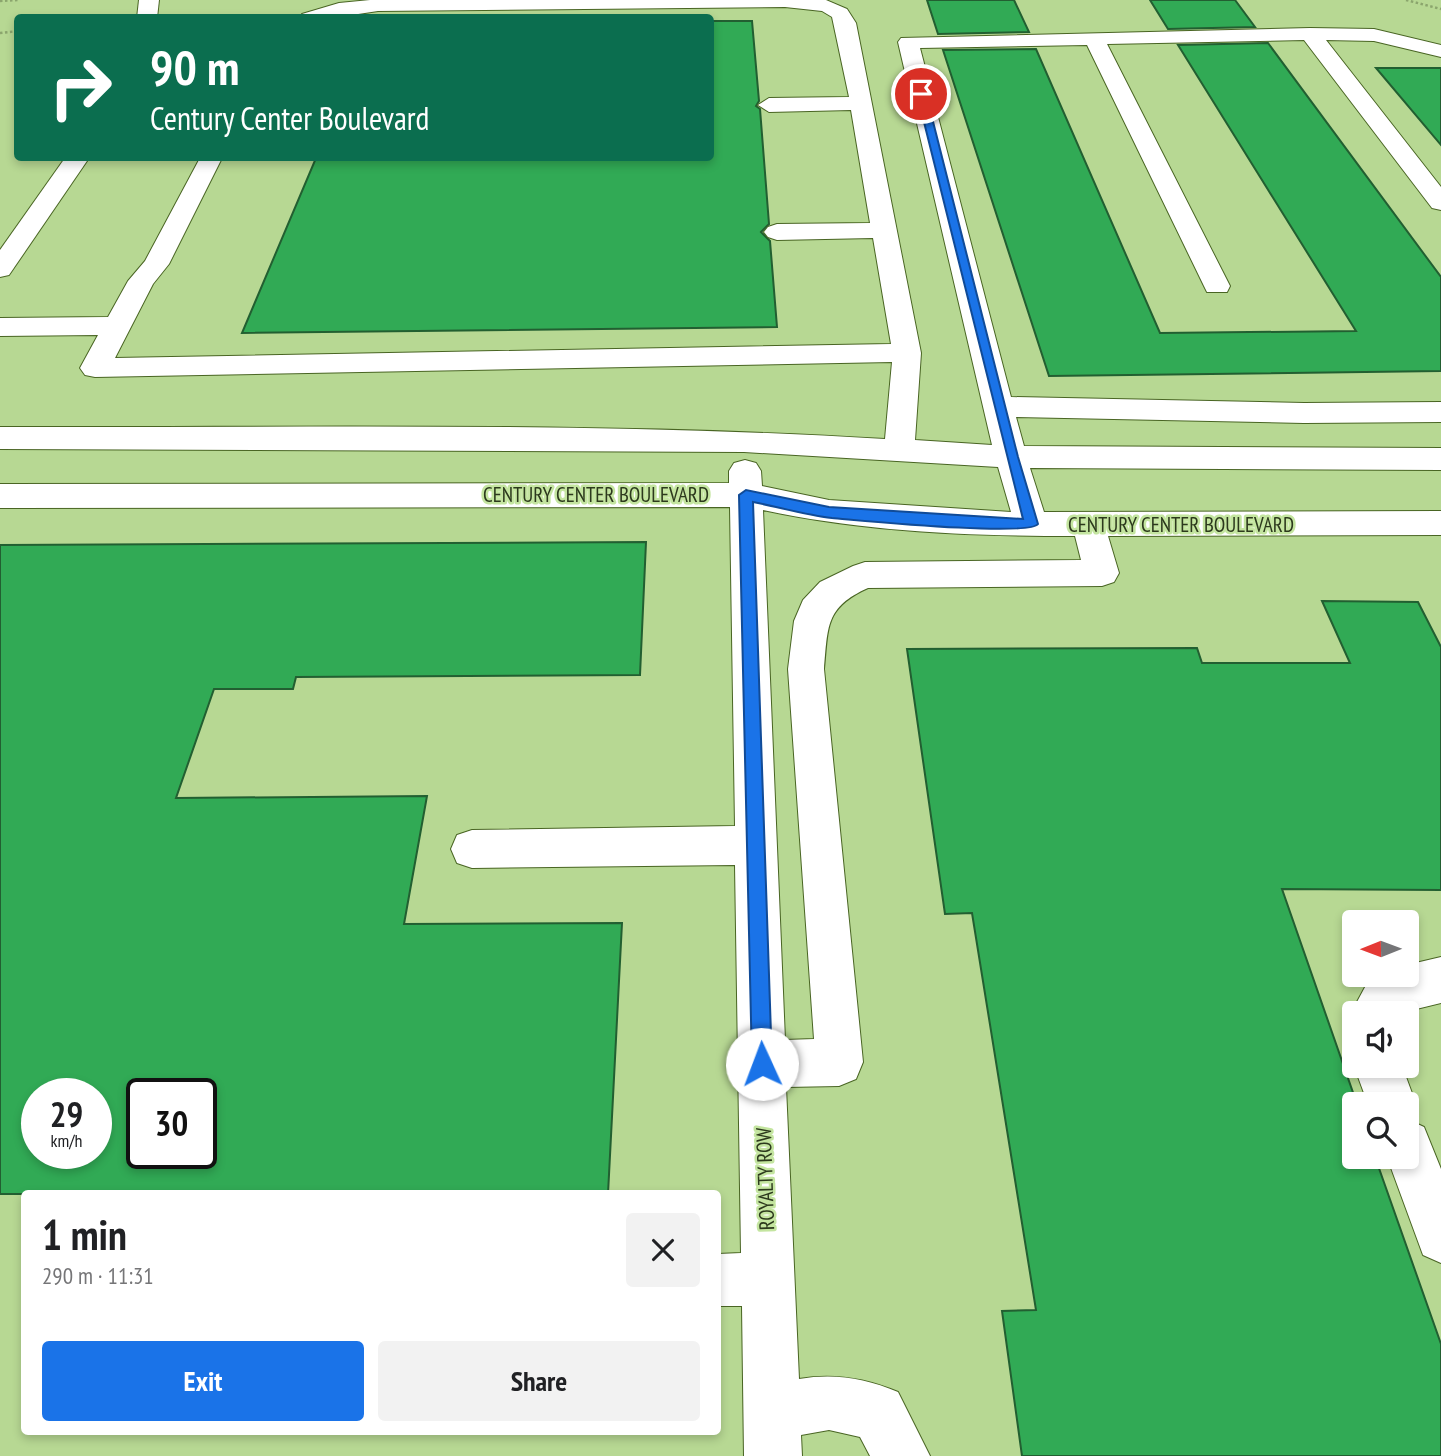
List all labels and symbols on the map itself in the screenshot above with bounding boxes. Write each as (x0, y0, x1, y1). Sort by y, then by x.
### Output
pin (891, 64, 951, 124)
street label: CENTURY CENTER BOULEVARD (483, 481, 709, 508)
street label: CENTURY CENTER BOULEVARD (1068, 511, 1294, 538)
north arrow (1342, 910, 1419, 987)
position arrow (725, 1027, 799, 1101)
speed limit sign: 30 (126, 1078, 217, 1169)
street label: ROYALTY ROW (750, 1127, 780, 1231)

